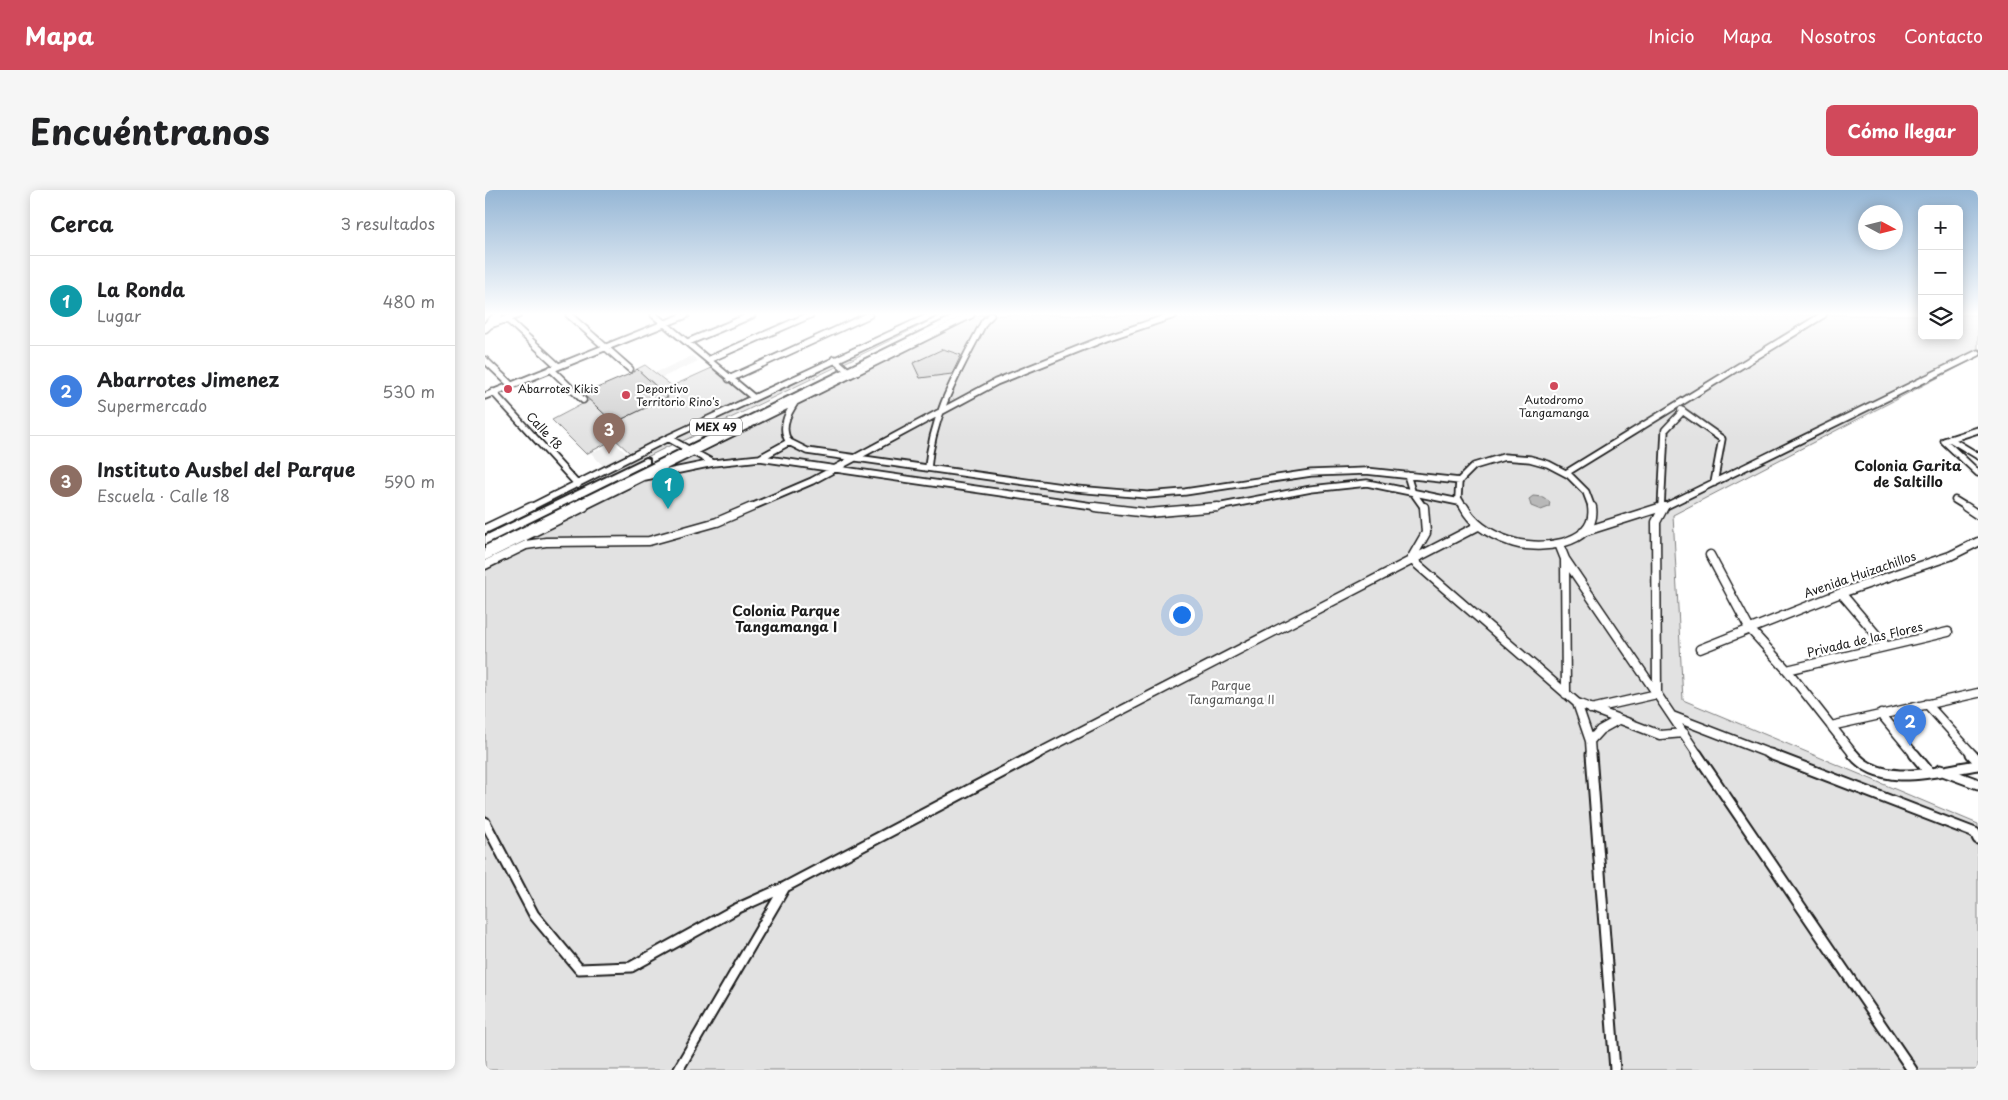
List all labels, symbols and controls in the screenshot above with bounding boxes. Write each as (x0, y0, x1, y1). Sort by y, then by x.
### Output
text: Mapa (25, 17, 94, 53)
text: Inicio (1648, 22, 1695, 49)
text: Mapa (1723, 22, 1772, 49)
text: Nosotros (1800, 22, 1876, 49)
text: Contacto (1904, 22, 1983, 49)
text: Encuéntranos (30, 104, 270, 157)
button: Cómo llegar (1826, 105, 1978, 156)
north arrow (1858, 205, 1903, 250)
map controls (1918, 205, 1963, 340)
button: + (1918, 205, 1963, 250)
text: Cerca (50, 207, 114, 239)
text: 3 resultados (340, 211, 435, 235)
button: − (1918, 250, 1963, 295)
text: La Ronda (97, 275, 185, 303)
text: 1 (62, 289, 70, 313)
text: 480 m (383, 289, 435, 313)
button: layers (1918, 295, 1963, 340)
text: Lugar (97, 303, 141, 327)
text: Abarrotes Jimenez (97, 365, 279, 393)
text: 2 (60, 379, 72, 403)
text: 530 m (382, 379, 435, 403)
place label: Abarrotes Kikis (518, 380, 598, 397)
place label: Deportivo Territorio Rino's (636, 380, 719, 410)
marker: Autodromo Tangamanga (1548, 380, 1560, 392)
marker: Abarrotes Kikis (502, 383, 514, 395)
marker: Deportivo Territorio Rino's (620, 389, 632, 401)
place label: Autodromo Tangamanga (1519, 391, 1589, 421)
text: Supermercado (97, 393, 207, 417)
street label: Calle 18 (523, 407, 567, 453)
pin: 3 (593, 413, 625, 454)
road number: MEX 49 (690, 418, 742, 436)
text: Instituto Ausbel del Parque (97, 455, 355, 483)
district label: Colonia Garita de Saltillo (1854, 455, 1962, 492)
pin: 1 (652, 468, 684, 509)
text: 3 (61, 469, 71, 493)
text: 590 m (383, 469, 435, 493)
text: Escuela · Calle 18 (97, 483, 230, 507)
street label: Avenida Huizachillos (1801, 546, 1919, 602)
district label: Colonia Parque Tangamanga I (732, 600, 840, 637)
your location (1169, 602, 1195, 628)
street label: Privada de las Flores (1805, 617, 1925, 661)
park label: Parque Tangamanga II (1187, 676, 1275, 708)
pin: 2 (1894, 705, 1926, 746)

